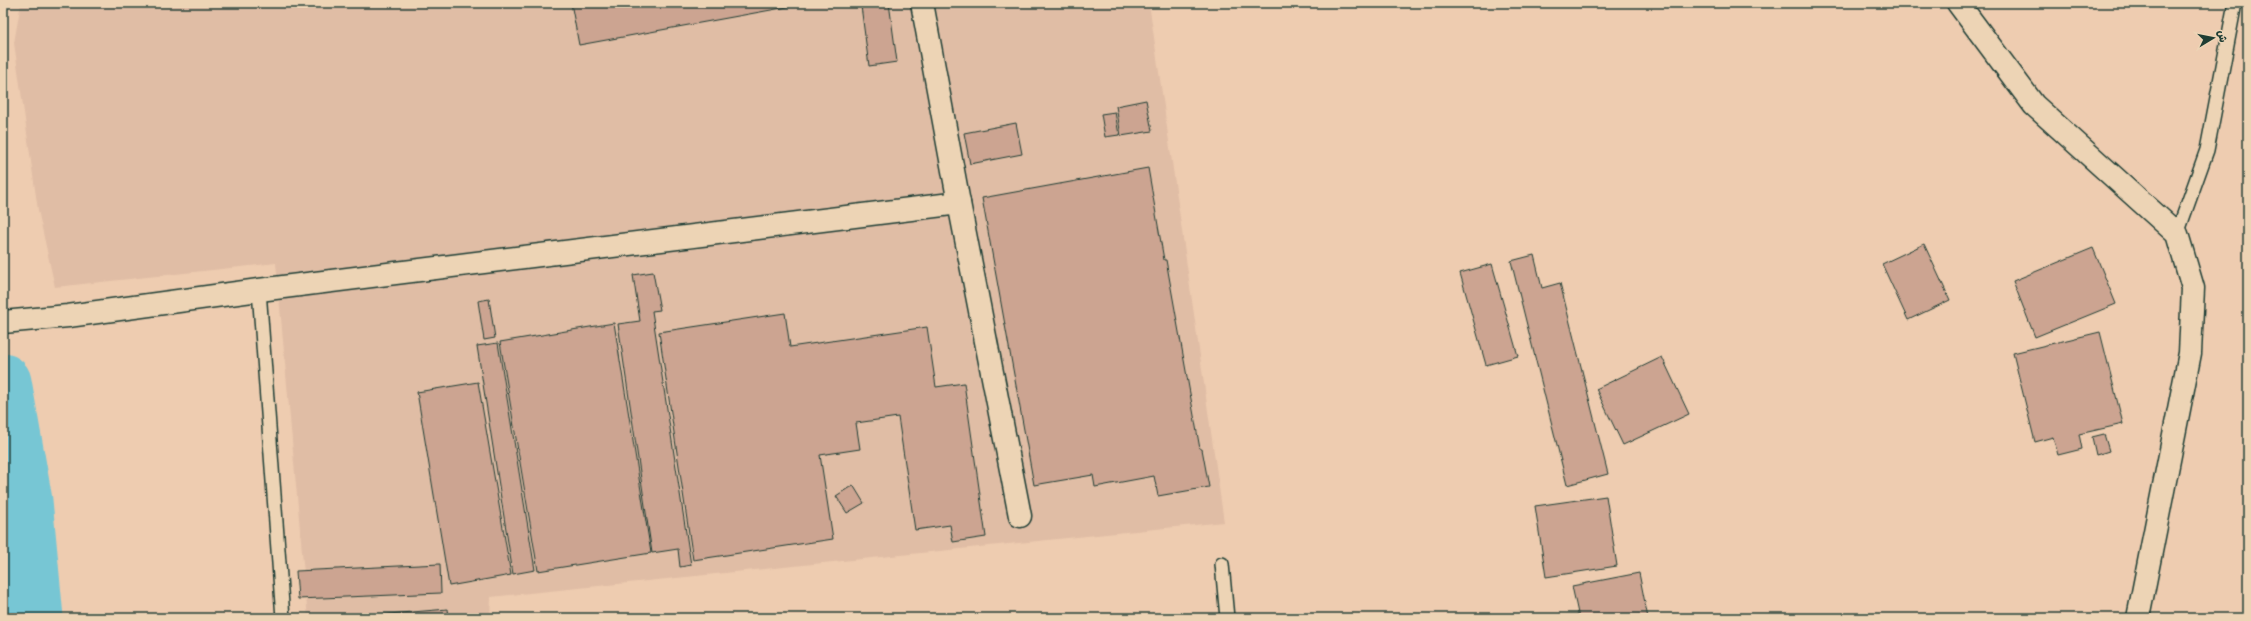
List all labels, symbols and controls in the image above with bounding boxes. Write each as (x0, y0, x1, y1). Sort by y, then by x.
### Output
north arrow (2193, 18, 2233, 58)
text: ش (2212, 29, 2233, 44)

